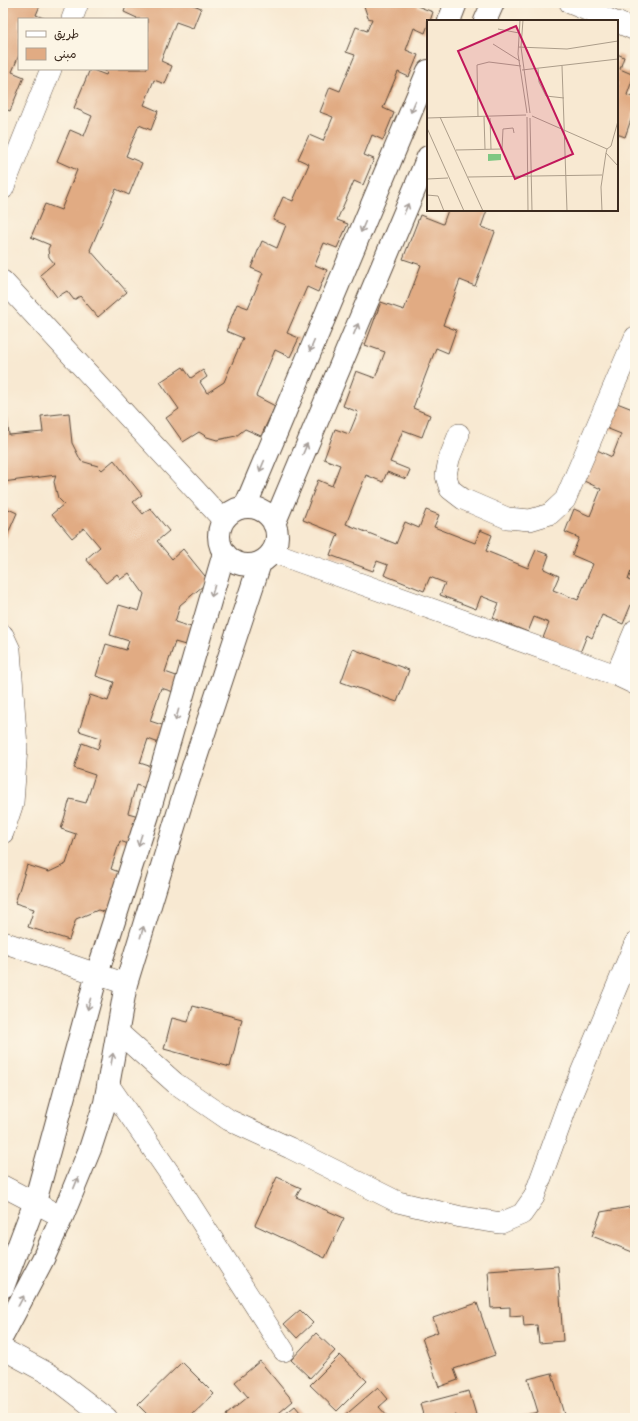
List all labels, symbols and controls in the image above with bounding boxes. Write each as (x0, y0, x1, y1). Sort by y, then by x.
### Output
legend (18, 18, 148, 70)
inset map (427, 20, 618, 211)
text: طريق (54, 25, 79, 44)
text: مبنى (54, 45, 77, 64)
one-way arrow (409, 100, 416, 112)
one-way arrow (403, 204, 410, 216)
one-way arrow (358, 220, 366, 232)
one-way arrow (352, 324, 360, 336)
one-way arrow (308, 340, 316, 352)
one-way arrow (302, 444, 310, 456)
one-way arrow (258, 460, 265, 472)
one-way arrow (209, 584, 216, 597)
one-way arrow (173, 709, 180, 722)
one-way arrow (136, 833, 143, 846)
one-way arrow (139, 926, 146, 939)
one-way arrow (85, 998, 92, 1011)
one-way arrow (108, 1053, 116, 1066)
one-way arrow (73, 1178, 81, 1190)
one-way arrow (18, 1295, 25, 1307)

